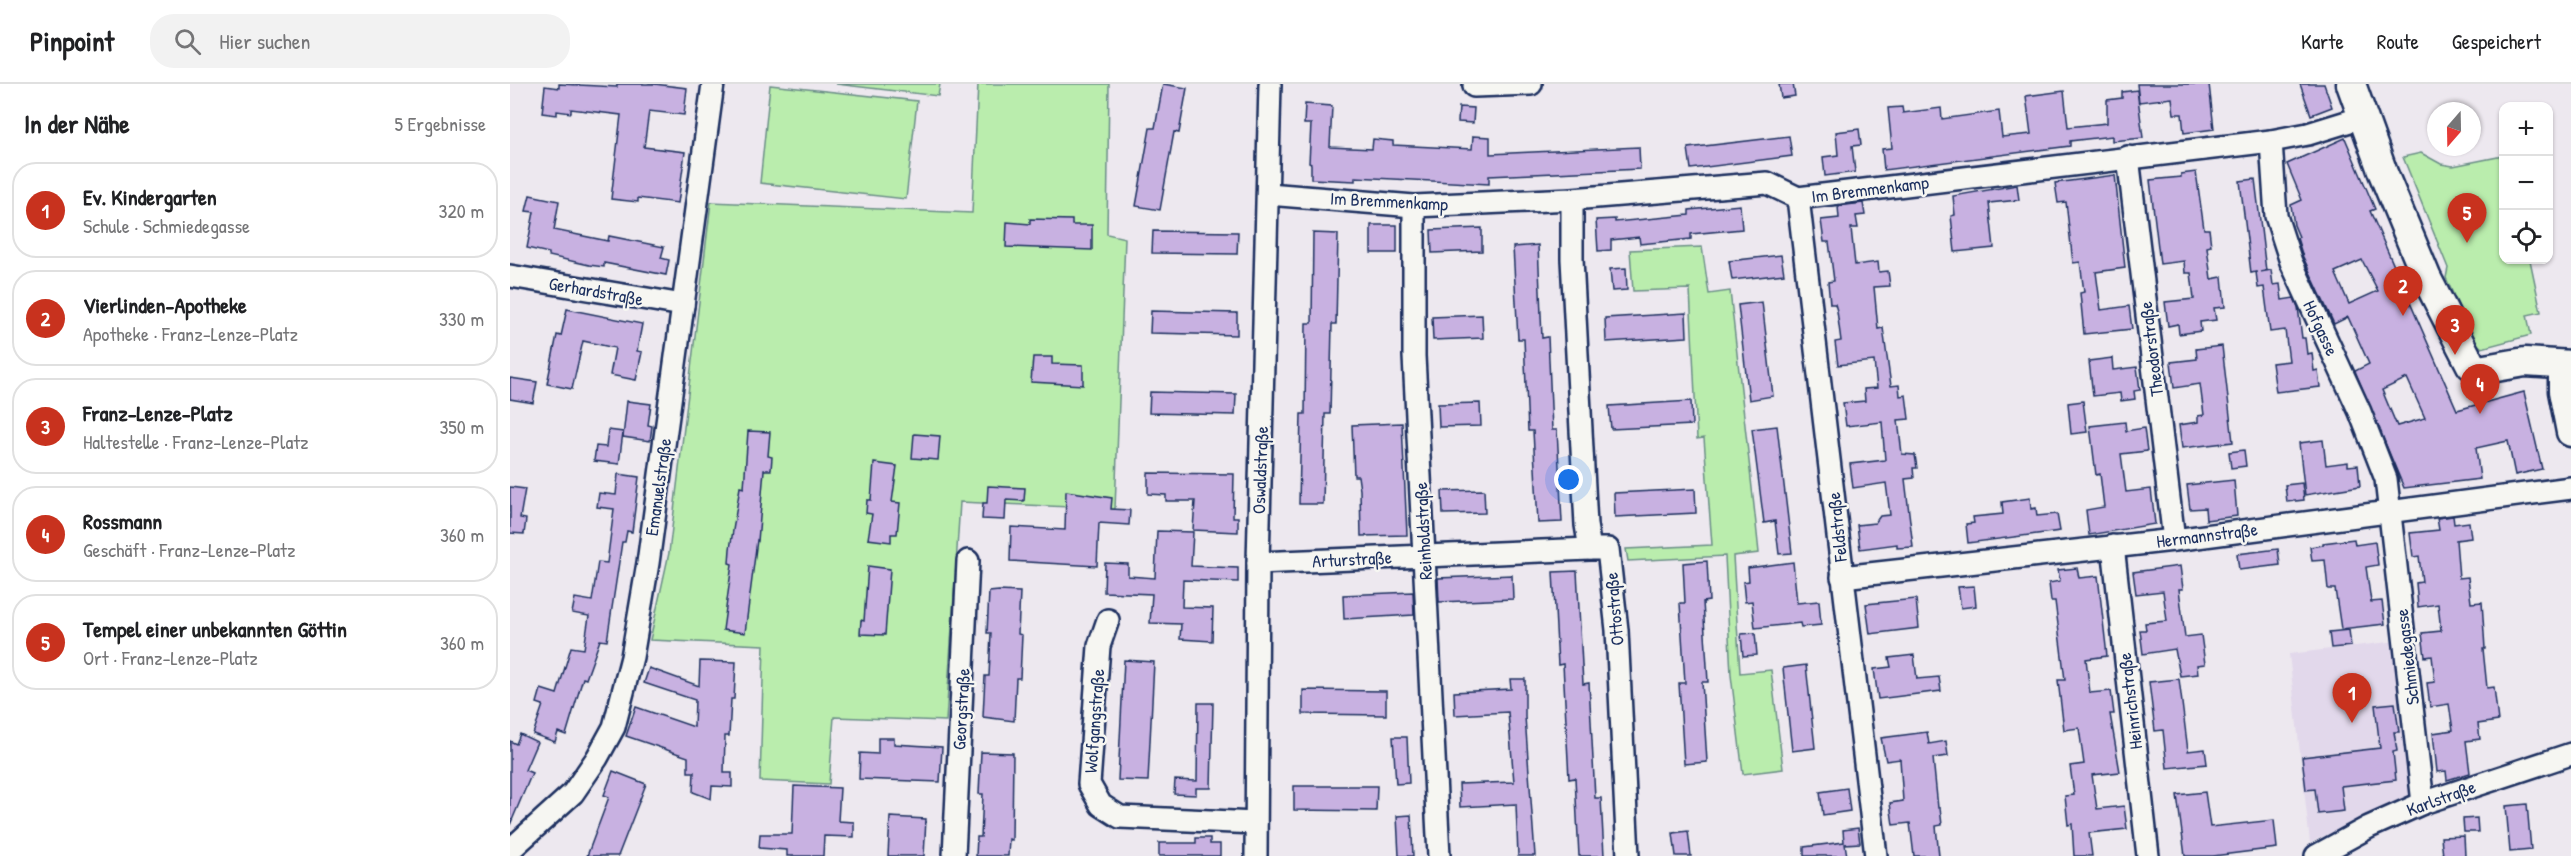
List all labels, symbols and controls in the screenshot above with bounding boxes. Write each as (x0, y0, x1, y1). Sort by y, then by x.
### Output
search box (150, 14, 570, 68)
text: Pinpoint (30, 22, 114, 60)
icon: search (171, 25, 204, 58)
text: Hier suchen (219, 26, 311, 56)
text: Karte (2301, 27, 2344, 56)
text: Route (2377, 27, 2419, 56)
text: Gespeichert (2452, 27, 2541, 56)
north arrow (2427, 102, 2481, 156)
map controls (2499, 102, 2553, 264)
button: + (2499, 102, 2553, 156)
text: In der Nähe (24, 106, 130, 141)
text: 5 Ergebnisse (394, 110, 486, 137)
button: − (2499, 156, 2553, 210)
street label: Im Bremmenkamp (1810, 169, 1930, 209)
text: Ev. Kindergarten (83, 182, 217, 212)
street label: Im Bremmenkamp (1329, 185, 1449, 217)
pin: 5 (2448, 194, 2486, 243)
text: 1 (42, 197, 49, 224)
text: 320 m (439, 197, 484, 224)
button: locate (2499, 210, 2553, 264)
text: Schule · Schmiedegasse (83, 212, 250, 239)
pin: 2 (2384, 266, 2422, 316)
street label: Gerhardstraße (547, 270, 645, 312)
text: Vierlinden-Apotheke (83, 290, 247, 320)
street label: Hofgasse (2297, 296, 2345, 360)
street label: Theodorstraße (2133, 300, 2169, 398)
text: 2 (41, 305, 50, 332)
text: 330 m (439, 305, 484, 332)
pin: 3 (2436, 306, 2474, 355)
text: Apotheke · Franz-Lenze-Platz (83, 320, 298, 347)
pin: 4 (2460, 364, 2500, 414)
text: Franz-Lenze-Platz (83, 398, 233, 428)
text: 3 (41, 413, 50, 440)
text: 350 m (439, 413, 484, 440)
street label: Oswaldstraße (1246, 426, 1274, 514)
text: Haltestelle · Franz-Lenze-Platz (83, 428, 309, 455)
street label: Emanuelstraße (639, 437, 677, 537)
your location (1554, 465, 1583, 494)
street label: Reinholdstraße (1408, 481, 1438, 581)
street label: Feldstraße (1821, 491, 1853, 564)
text: Rossmann (83, 506, 162, 536)
street label: Hermannstraße (2155, 516, 2259, 554)
text: 4 (42, 521, 49, 548)
text: 360 m (440, 521, 484, 548)
text: Geschäft · Franz-Lenze-Platz (83, 536, 296, 563)
street label: Arturstraße (1311, 544, 1393, 574)
street label: Ottostraße (1598, 571, 1630, 647)
street label: Schmiedegasse (2389, 608, 2425, 706)
text: Tempel einer unbekannten Göttin (83, 614, 347, 644)
text: 5 (41, 629, 50, 656)
text: 360 m (440, 629, 484, 656)
text: Ort · Franz-Lenze-Platz (83, 644, 258, 671)
street label: Heinrichstraße (2112, 651, 2148, 751)
street label: Georgstraße (946, 668, 976, 750)
street label: Wolfgangstraße (1078, 668, 1110, 774)
pin: 1 (2332, 674, 2372, 723)
street label: Karlstraße (2403, 774, 2479, 822)

